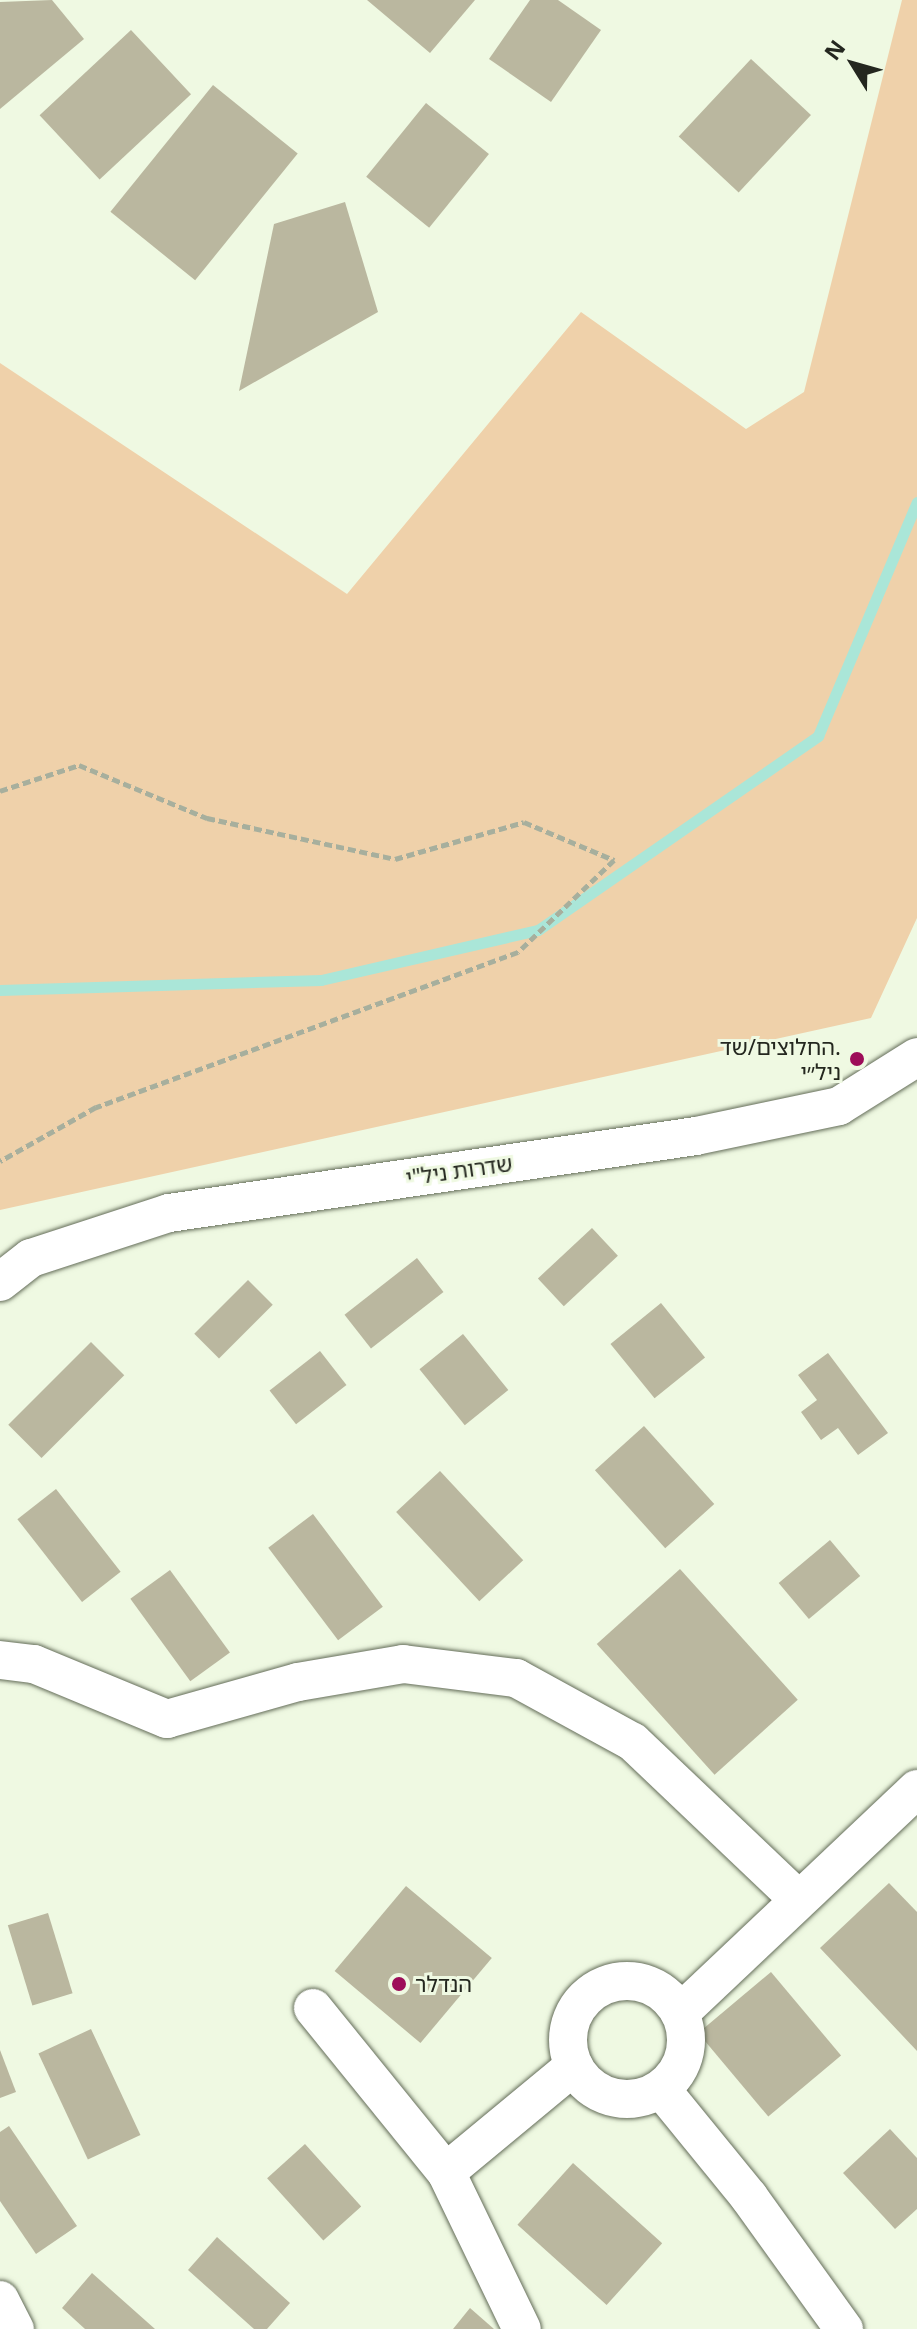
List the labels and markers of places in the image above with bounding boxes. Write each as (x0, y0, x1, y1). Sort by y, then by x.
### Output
place label: החלוצים/שד. ניל״י (720, 1033, 841, 1084)
marker: החלוצים/שד. ניל״י (848, 1050, 866, 1068)
place label: הנדלר (415, 1971, 472, 1997)
marker: הנדלר (390, 1975, 408, 1993)

